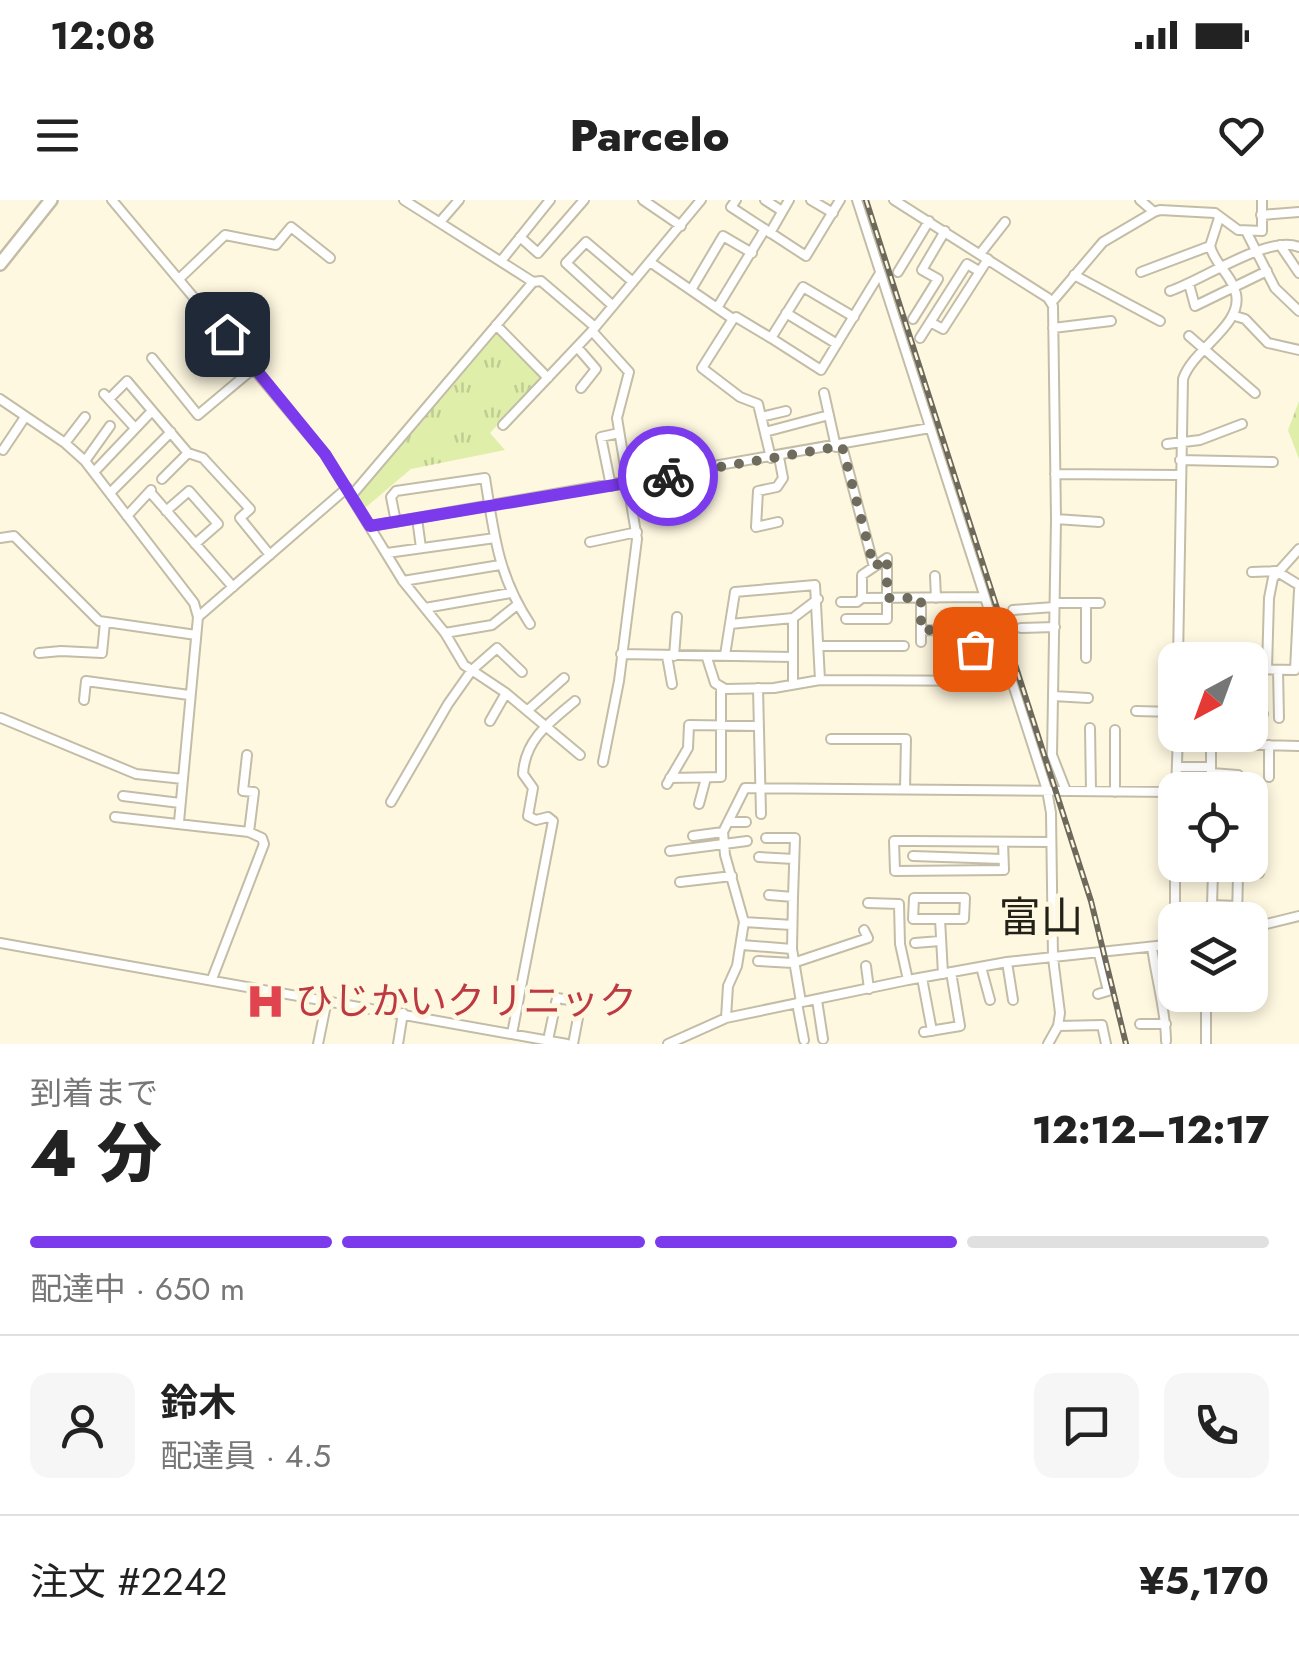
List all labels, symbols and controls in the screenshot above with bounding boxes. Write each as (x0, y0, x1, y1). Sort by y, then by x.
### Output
text: 12:08 (50, 8, 156, 63)
text: Parcelo (569, 103, 730, 168)
icon: menu (30, 108, 85, 163)
icon: heart (1214, 108, 1269, 163)
pin (185, 292, 270, 377)
icon: home (200, 307, 255, 362)
courier (618, 426, 718, 526)
icon: bike (641, 449, 696, 504)
pin (933, 607, 1018, 692)
icon: bag (948, 622, 1003, 677)
north arrow (1158, 642, 1268, 752)
map controls (1158, 642, 1268, 1012)
button: locate (1158, 772, 1268, 882)
district label: 富山 (999, 887, 1083, 948)
button: layers (1158, 902, 1268, 1012)
place label: ひじかいクリニック (295, 973, 637, 1028)
hospital icon: ひじかいクリニック (244, 980, 286, 1022)
text: 到着まで (30, 1070, 158, 1116)
text: 12:12–12:17 (1032, 1102, 1269, 1157)
text: 4 分 (30, 1106, 162, 1200)
text: 配達中 · 650 m (30, 1266, 245, 1312)
button: person (30, 1373, 135, 1478)
button: chat (1034, 1373, 1139, 1478)
button: phone (1164, 1373, 1269, 1478)
text: 鈴木 (160, 1375, 236, 1430)
text: 配達員 · 4.5 (160, 1433, 331, 1479)
text: ¥5,170 (1139, 1553, 1269, 1608)
text: 注文 #2242 (30, 1554, 227, 1609)

